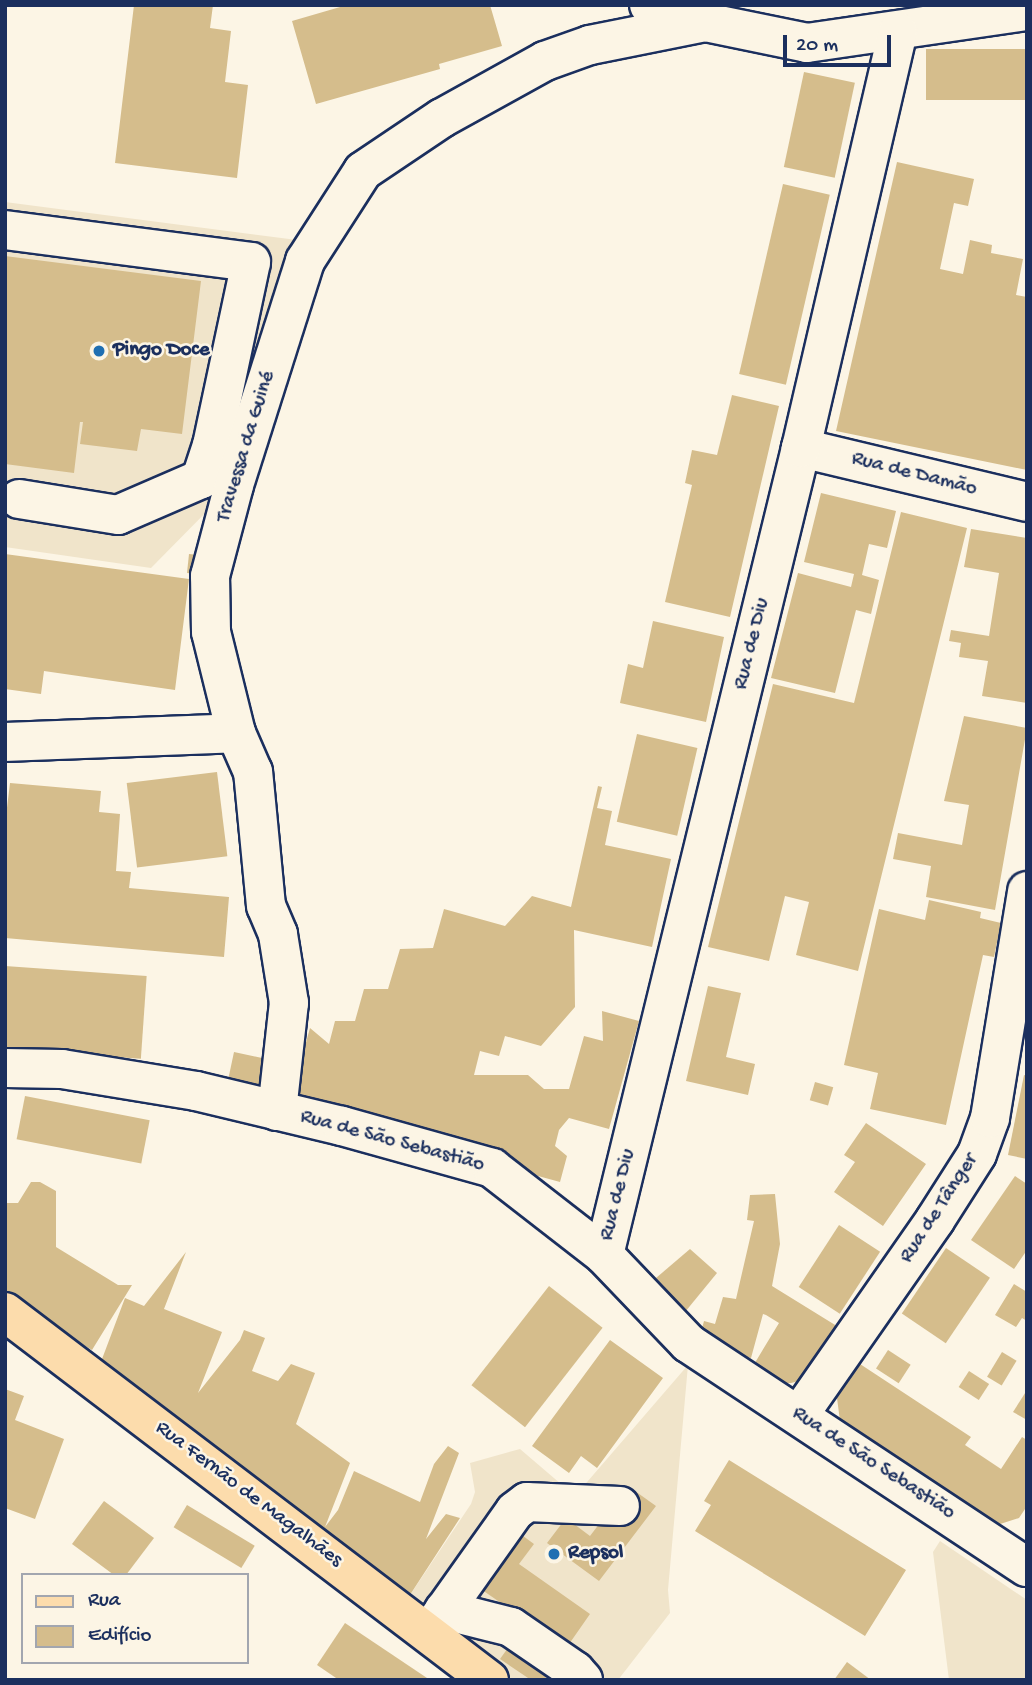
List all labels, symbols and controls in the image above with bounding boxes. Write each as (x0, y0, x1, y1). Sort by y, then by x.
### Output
scale bar (787, 21, 895, 65)
text: 20 m (796, 34, 838, 59)
place label: Pingo Doce (113, 338, 209, 364)
marker: Pingo Doce (91, 343, 107, 359)
street label: Travessa da Guiné (212, 368, 282, 526)
street label: Rua de Damão (849, 447, 979, 503)
street label: Rua de Diu (729, 595, 777, 693)
street label: Rua de São Sebastião (297, 1105, 487, 1179)
street label: Rua de Diu (595, 1146, 643, 1244)
street label: Rua de Tânger (895, 1149, 985, 1269)
street label: Rua de São Sebastião (787, 1402, 959, 1526)
street label: Rua Fernão de Magalhães (149, 1416, 347, 1574)
place label: Repsol (568, 1541, 623, 1567)
marker: Repsol (546, 1546, 562, 1562)
legend (21, 1573, 248, 1664)
text: Rua (88, 1589, 121, 1614)
text: Edifício (88, 1624, 152, 1649)

